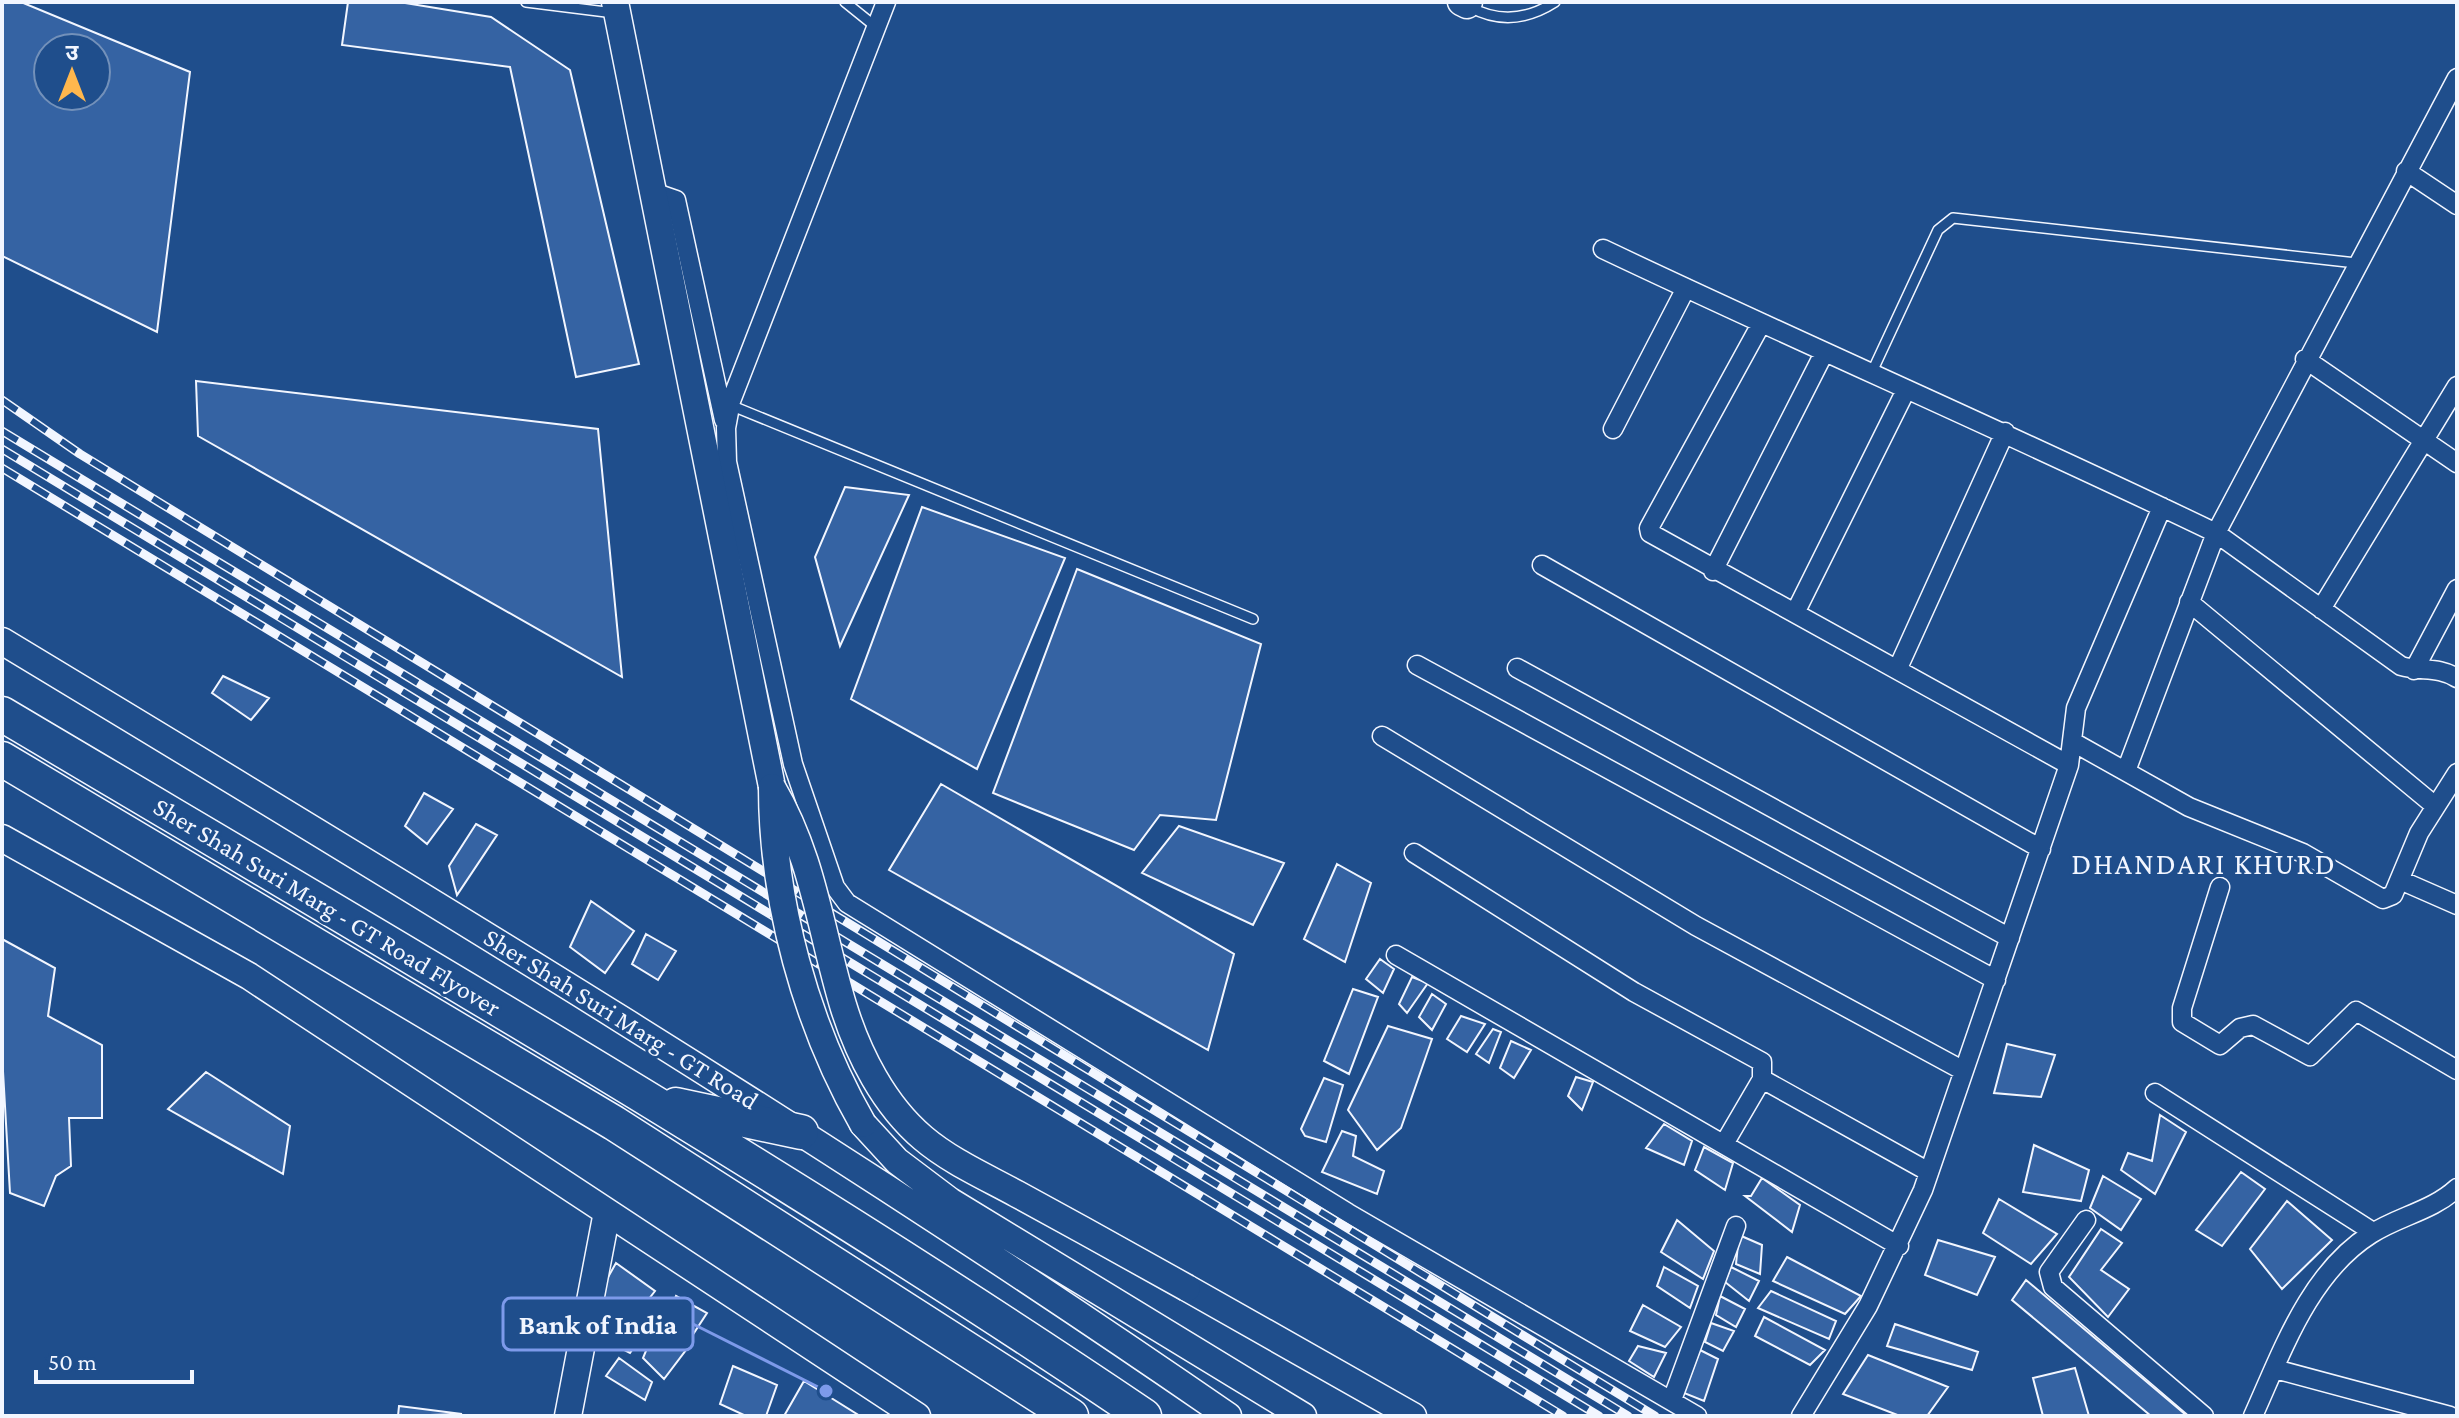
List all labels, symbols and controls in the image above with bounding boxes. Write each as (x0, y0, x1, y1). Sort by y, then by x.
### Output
north arrow (32, 32, 112, 112)
text: उ (66, 40, 80, 65)
street label: Sher Shah Suri Marg - GT Road Flyover (148, 792, 506, 1022)
district label: DHANDARI KHURD (2071, 847, 2337, 880)
street label: Sher Shah Suri Marg - GT Road (479, 922, 764, 1116)
callout: Bank of India (503, 1298, 693, 1350)
text: Bank of India (519, 1309, 678, 1340)
scale bar (36, 1334, 192, 1384)
text: 50 m (48, 1348, 97, 1375)

